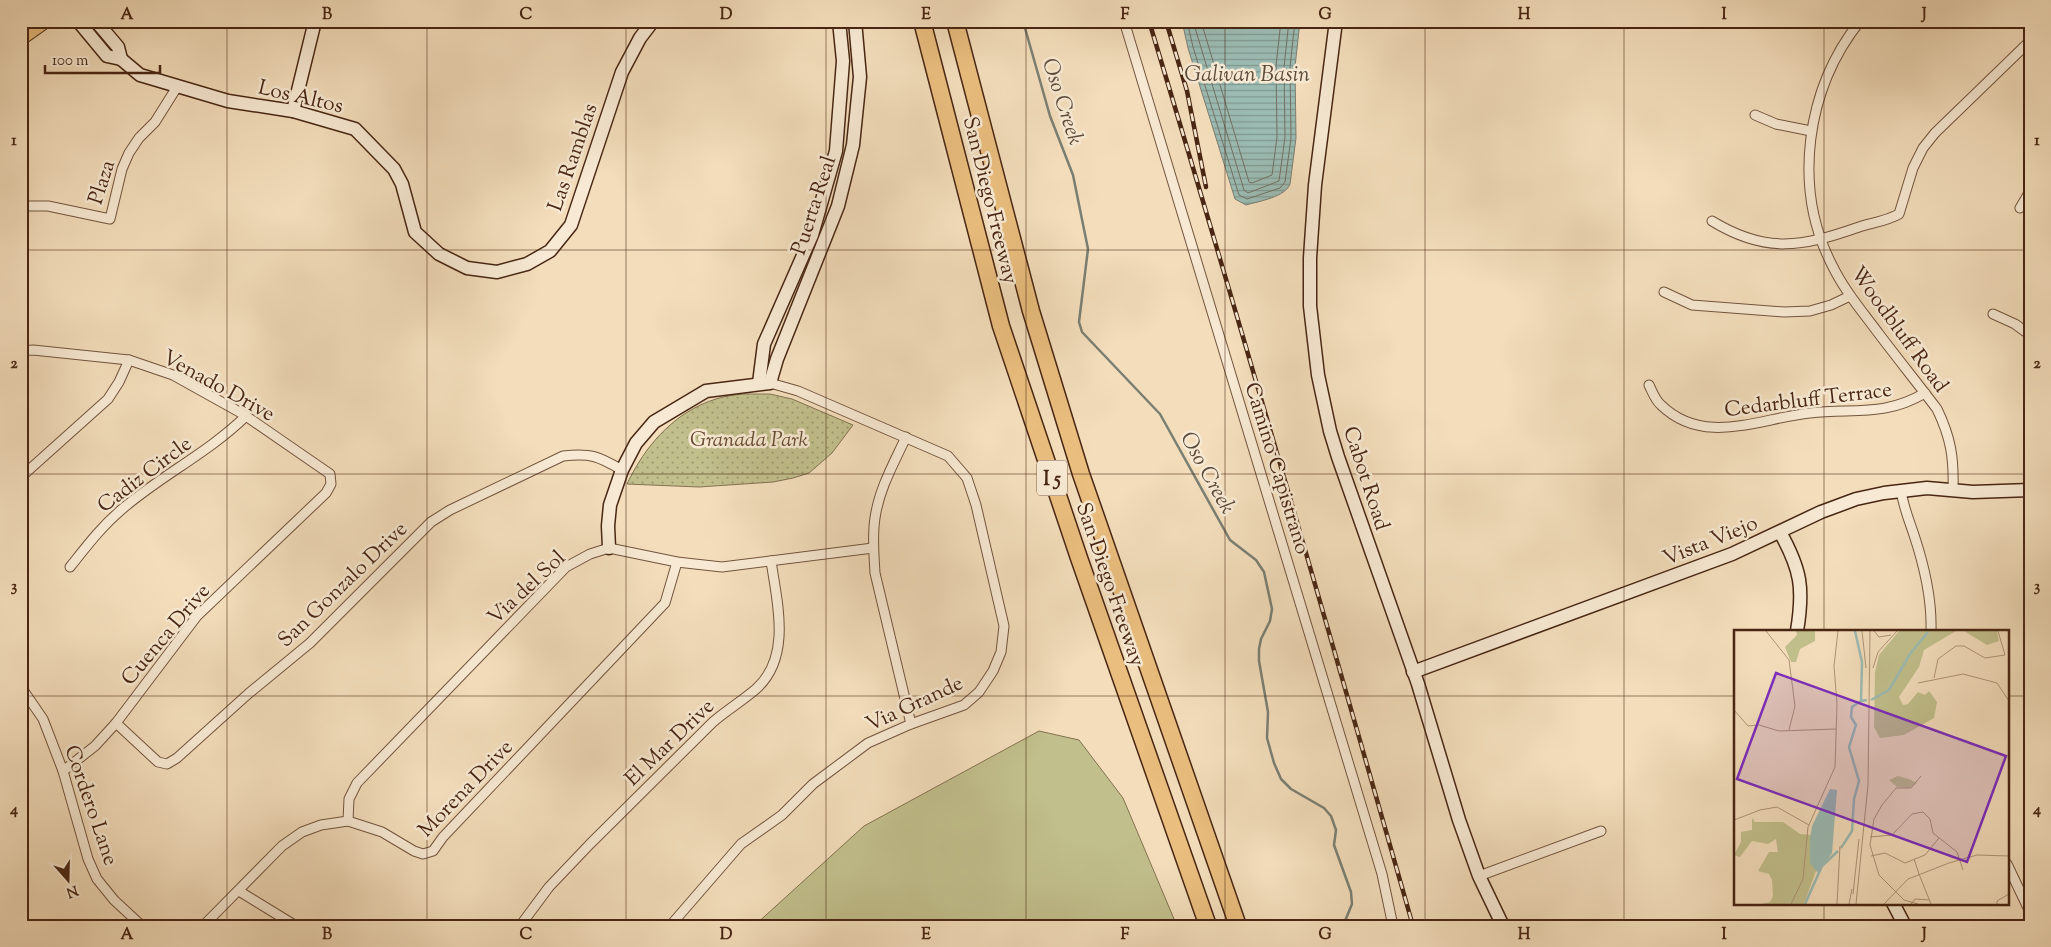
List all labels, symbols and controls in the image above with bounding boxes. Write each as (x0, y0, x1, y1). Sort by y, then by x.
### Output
text: A (121, 4, 134, 27)
text: B (322, 4, 332, 27)
text: C (520, 4, 533, 27)
text: D (720, 4, 733, 27)
text: E (921, 4, 931, 27)
text: F (1121, 4, 1130, 27)
text: G (1318, 4, 1332, 27)
text: H (1518, 4, 1531, 27)
text: I (1721, 4, 1727, 27)
text: J (1920, 4, 1927, 27)
scale bar (45, 42, 160, 74)
text: 100 m (52, 51, 89, 72)
water label: Oso Creek (1032, 54, 1090, 150)
water label: Galivan Basin (1184, 60, 1310, 92)
street label: Los Altos (255, 74, 346, 122)
street label: Las Ramblas (541, 100, 606, 216)
street label: San Diego Freeway (954, 114, 1024, 288)
text: 1 (11, 130, 17, 153)
text: 1 (2034, 130, 2040, 153)
street label: Puerta Real (785, 152, 845, 259)
street label: Plaza (82, 156, 124, 209)
street label: Woodbluff Road (1842, 261, 1955, 400)
street label: Venado Drive (156, 343, 280, 430)
text: 2 (10, 353, 18, 376)
text: 2 (2033, 353, 2041, 376)
street label: Cedarbluff Terrace (1723, 376, 1894, 426)
street label: Camino Capistrano (1236, 379, 1316, 558)
street label: Cabot Road (1334, 423, 1396, 535)
park label: Granada Park (690, 426, 809, 456)
water label: Oso Creek (1171, 426, 1242, 521)
street label: Cadiz Circle (92, 430, 199, 521)
road number: I 5 (1037, 460, 1067, 496)
street label: San Diego Freeway (1067, 499, 1151, 671)
street label: Vista Viejo (1659, 509, 1763, 574)
street label: San Gonzalo Drive (272, 516, 415, 655)
street label: Via del Sol (482, 544, 573, 633)
text: 3 (11, 576, 18, 599)
text: 3 (2034, 576, 2041, 599)
street label: Cuenca Drive (115, 578, 218, 693)
inset map (1734, 630, 2008, 904)
street label: Via Grande (861, 669, 968, 740)
street label: El Mar Drive (619, 693, 722, 794)
street label: Morena Drive (412, 734, 521, 845)
street label: Cordero Lane (56, 742, 125, 870)
text: 4 (9, 799, 18, 822)
text: 4 (2032, 799, 2041, 822)
north arrow (42, 854, 92, 904)
text: N (63, 879, 80, 902)
text: A (121, 924, 134, 947)
text: B (322, 924, 332, 947)
text: C (520, 924, 533, 947)
text: D (720, 924, 733, 947)
text: E (921, 924, 931, 947)
text: F (1121, 924, 1130, 947)
text: G (1318, 924, 1332, 947)
text: H (1518, 924, 1531, 947)
text: I (1721, 924, 1727, 947)
text: J (1920, 924, 1927, 947)

